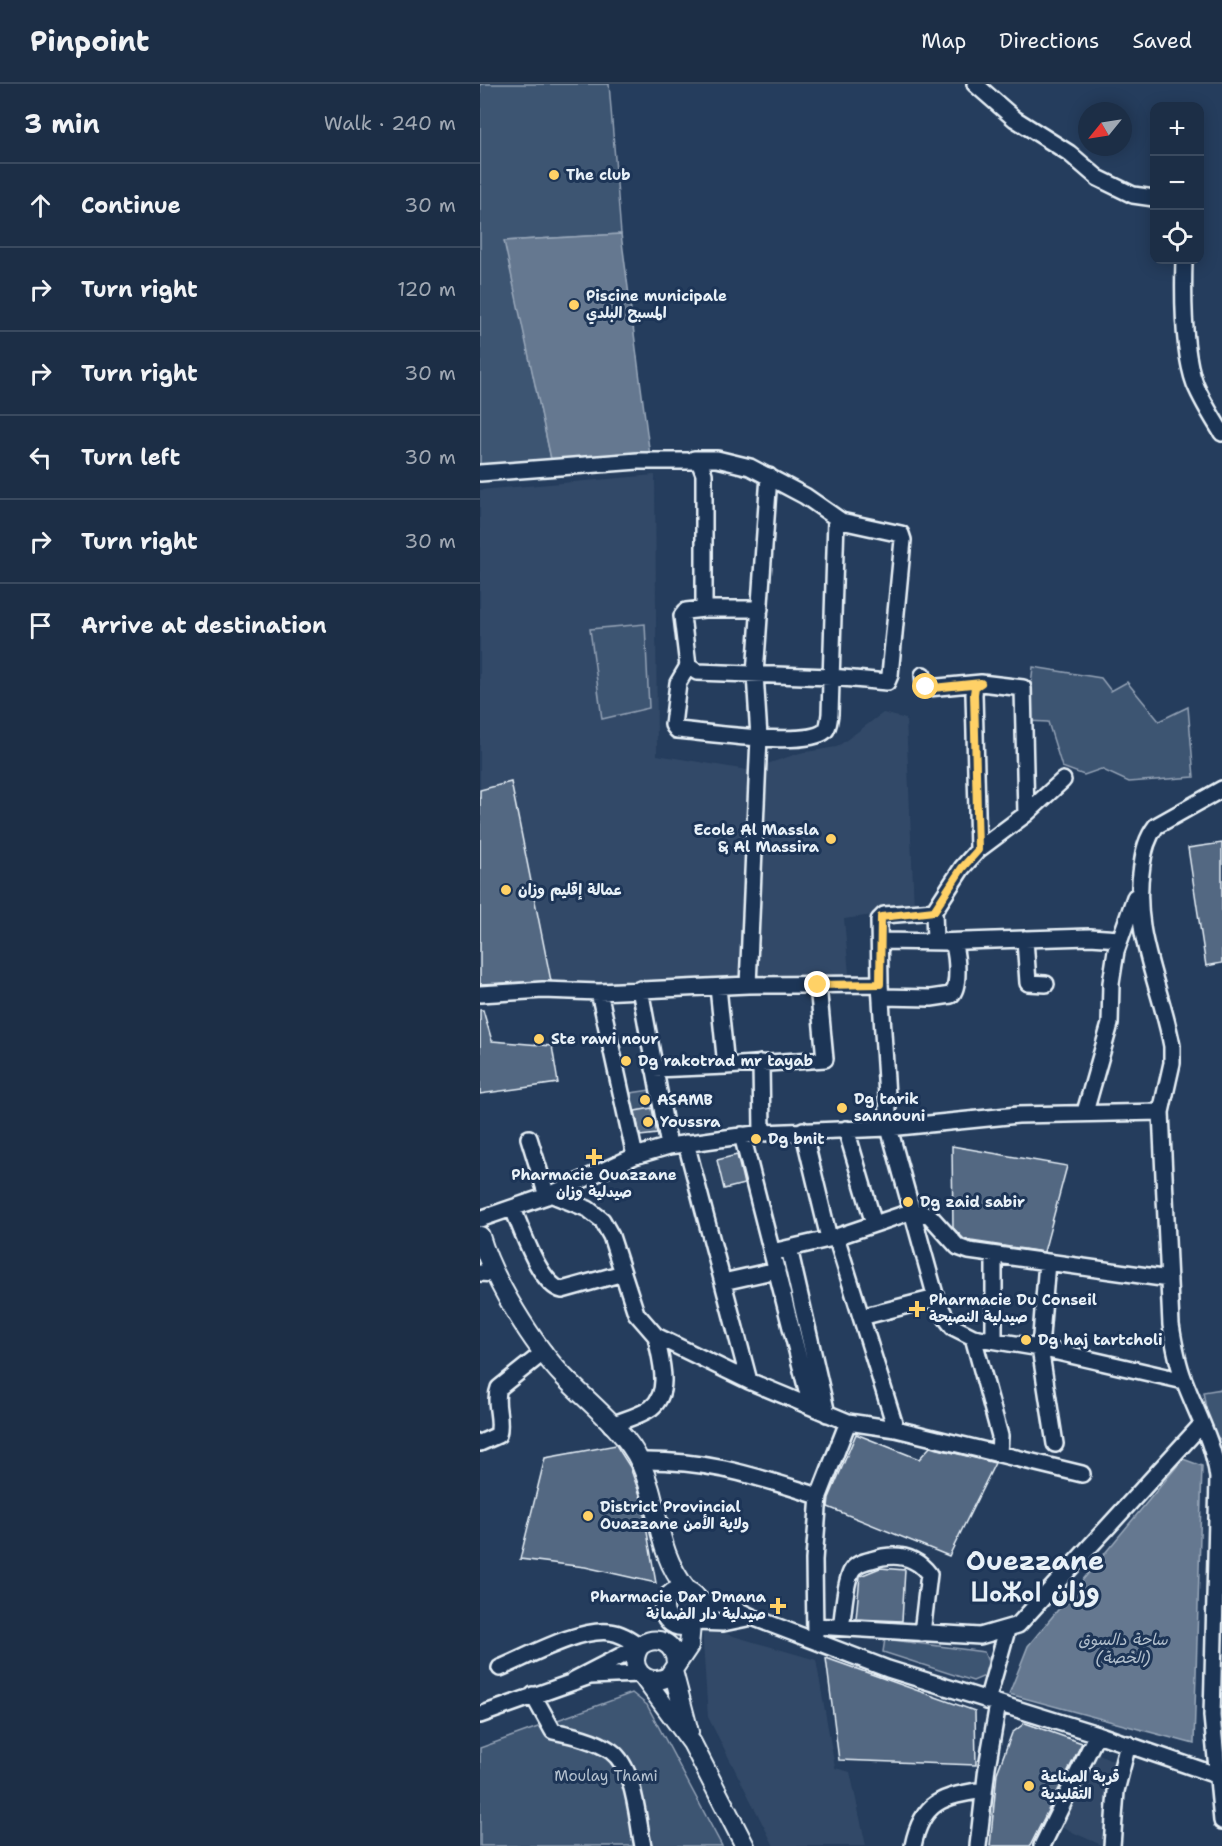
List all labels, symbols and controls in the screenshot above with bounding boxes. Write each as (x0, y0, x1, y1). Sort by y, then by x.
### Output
text: Pinpoint (30, 22, 149, 60)
text: Map (921, 27, 966, 55)
text: Directions (999, 27, 1099, 55)
text: Saved (1132, 27, 1192, 55)
north arrow (1078, 102, 1132, 156)
map controls (1150, 102, 1204, 264)
button: + (1150, 102, 1204, 156)
text: 3 min (24, 106, 100, 141)
text: Walk · 240 m (324, 110, 456, 136)
button: − (1150, 156, 1204, 210)
place label: The club (566, 165, 631, 185)
marker: The club (547, 168, 561, 182)
icon: ahead (24, 189, 57, 222)
text: Continue (81, 191, 181, 220)
text: 30 m (404, 192, 456, 218)
button: locate (1150, 210, 1204, 264)
icon: right (24, 273, 57, 306)
text: Turn right (81, 275, 198, 304)
text: 120 m (397, 276, 456, 302)
place label: Piscine municipale المسبح البلدي (586, 286, 727, 325)
marker: Piscine municipale المسبح البلدي (567, 298, 581, 312)
icon: right (24, 357, 57, 390)
text: Turn right (81, 359, 198, 388)
text: 30 m (404, 360, 456, 386)
icon: left (24, 441, 57, 474)
text: Turn left (81, 443, 180, 472)
text: 30 m (404, 444, 456, 470)
icon: right (24, 525, 57, 558)
text: Turn right (81, 527, 198, 556)
text: 30 m (404, 528, 456, 554)
icon: arrive (24, 609, 57, 642)
text: Arrive at destination (81, 611, 327, 640)
route start (912, 673, 938, 699)
place label: Ecole Al Massla & Al Massira (694, 820, 820, 857)
marker: Ecole Al Massla & Al Massira (824, 832, 838, 846)
place label: عمالة إقليم وزان (518, 880, 622, 901)
marker: عمالة إقليم وزان (499, 883, 513, 897)
route end (804, 971, 830, 997)
place label: Ste rawi nour (551, 1029, 659, 1049)
marker: Ste rawi nour (532, 1032, 546, 1046)
place label: Dg rakotrad mr tayab (638, 1051, 813, 1071)
marker: Dg rakotrad mr tayab (619, 1054, 633, 1068)
place label: Dg tarik sannouni (854, 1089, 925, 1126)
place label: ASAMB (657, 1090, 713, 1110)
marker: ASAMB (638, 1093, 652, 1107)
marker: Dg tarik sannouni (835, 1101, 849, 1115)
place label: Youssra (660, 1112, 721, 1132)
marker: Youssra (641, 1115, 655, 1129)
place label: Dg bnit (768, 1129, 825, 1149)
marker: Dg bnit (749, 1132, 763, 1146)
marker: Pharmacie Ouazzane صيدلية وزان (587, 1150, 601, 1164)
place label: Pharmacie Ouazzane صيدلية وزان (511, 1165, 677, 1202)
place label: Dg zaid sabir (920, 1192, 1025, 1212)
marker: Dg zaid sabir (901, 1195, 915, 1209)
place label: Pharmacie Du Conseil صيدلية النصيحة (929, 1290, 1097, 1327)
marker: Pharmacie Du Conseil صيدلية النصيحة (910, 1302, 924, 1316)
place label: Dg haj tartcholi (1038, 1330, 1163, 1350)
marker: Dg haj tartcholi (1019, 1333, 1033, 1347)
place label: District Provincial Ouazzane ولاية الأمن (600, 1497, 749, 1534)
marker: District Provincial Ouazzane ولاية الأمن (581, 1509, 595, 1523)
district label: Ouezzane ⵡⴰⵣⴰⵏ وزان (966, 1542, 1104, 1610)
place label: Pharmacie Dar Dmana صيدلية دار الضمانة (590, 1587, 767, 1624)
marker: Pharmacie Dar Dmana صيدلية دار الضمانة (771, 1599, 785, 1613)
water label: ساحة دالسوق (الخصة) (1078, 1629, 1168, 1668)
park label: Moulay Thami (554, 1766, 658, 1786)
place label: قربة الصناعة التقليدية (1041, 1767, 1120, 1804)
marker: قربة الصناعة التقليدية (1022, 1779, 1036, 1793)

